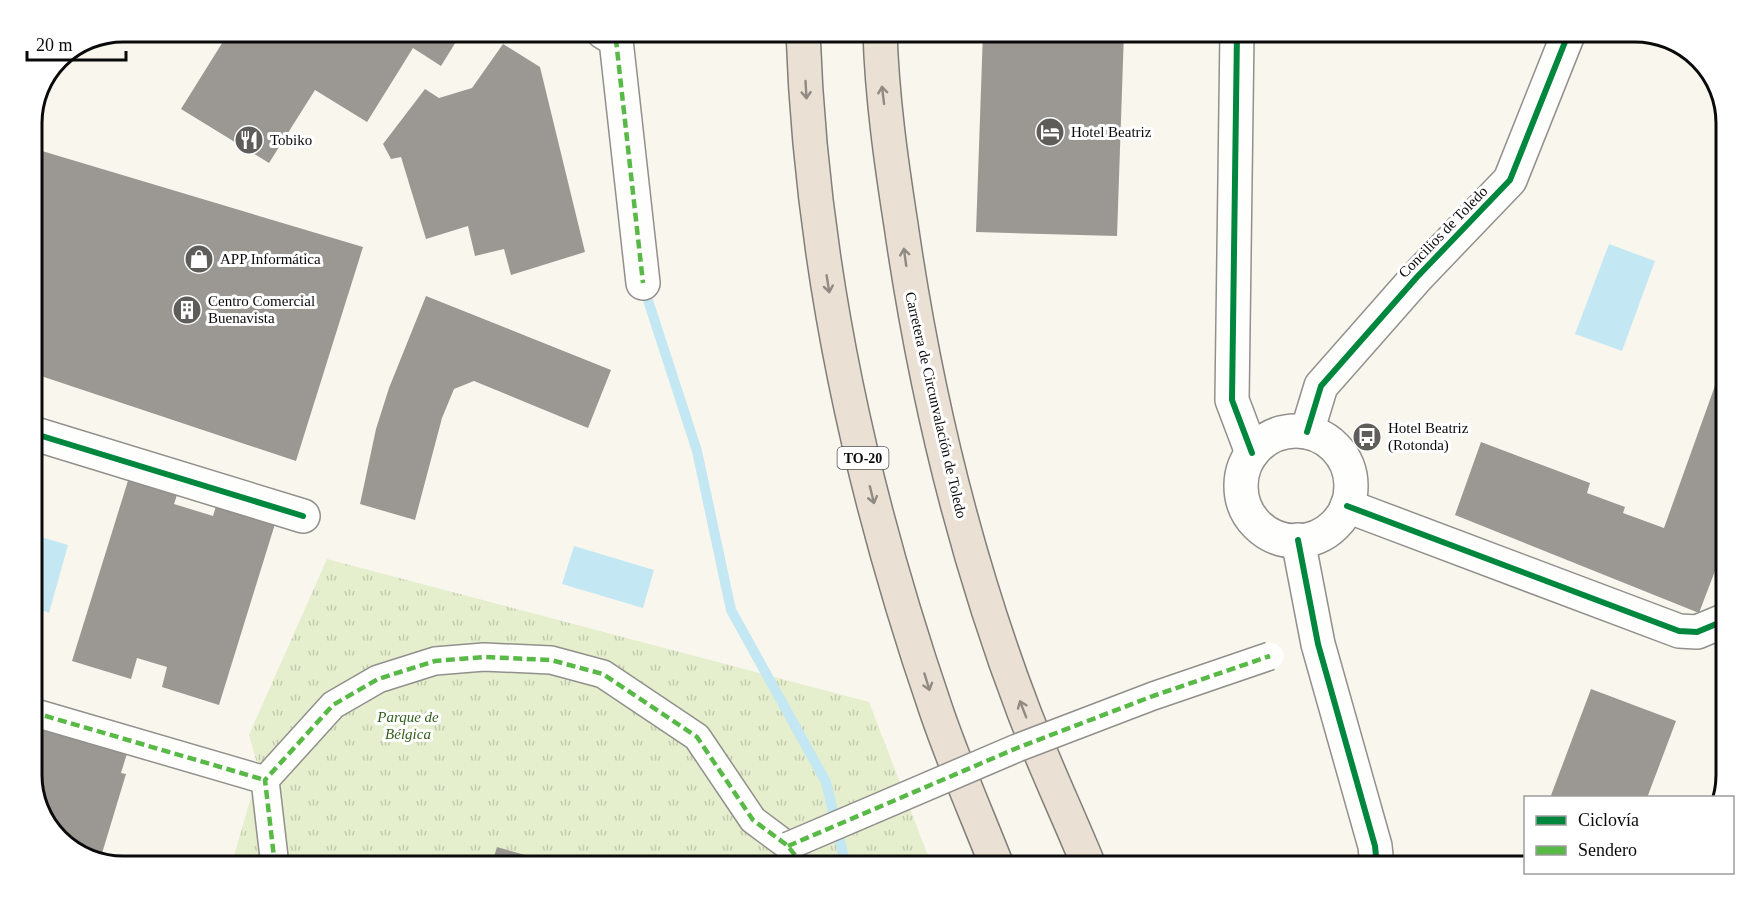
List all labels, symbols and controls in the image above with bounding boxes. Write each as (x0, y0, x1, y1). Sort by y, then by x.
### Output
scale bar (27, 24, 126, 62)
text: 20 m (36, 35, 73, 55)
one-way arrow (800, 79, 811, 99)
one-way arrow (877, 85, 888, 105)
hotel icon: Hotel Beatriz (1034, 116, 1066, 148)
restaurant icon: Tobiko (233, 124, 265, 156)
place label: Hotel Beatriz (1071, 124, 1152, 140)
place label: Tobiko (270, 132, 312, 148)
street label: Concilios de Toledo (1395, 183, 1491, 281)
shop icon: APP Informática (183, 243, 215, 275)
one-way arrow (900, 248, 911, 267)
place label: APP Informática (220, 251, 321, 267)
one-way arrow (822, 273, 833, 293)
street label: Carretera de Circunvalación de Toledo (902, 290, 970, 520)
place label: Centro Comercial Buenavista (208, 293, 315, 326)
building icon: Centro Comercial Buenavista (171, 294, 203, 326)
place label: Hotel Beatriz (Rotonda) (1388, 420, 1469, 454)
bus stop icon: Hotel Beatriz (Rotonda) (1351, 421, 1383, 453)
road number: TO-20 (838, 447, 888, 469)
one-way arrow (866, 485, 878, 504)
one-way arrow (922, 672, 933, 691)
one-way arrow (1017, 700, 1028, 719)
park label: Parque de Bélgica (376, 709, 439, 742)
legend (1524, 796, 1734, 874)
text: Ciclovía (1578, 810, 1639, 830)
text: Sendero (1578, 840, 1637, 860)

